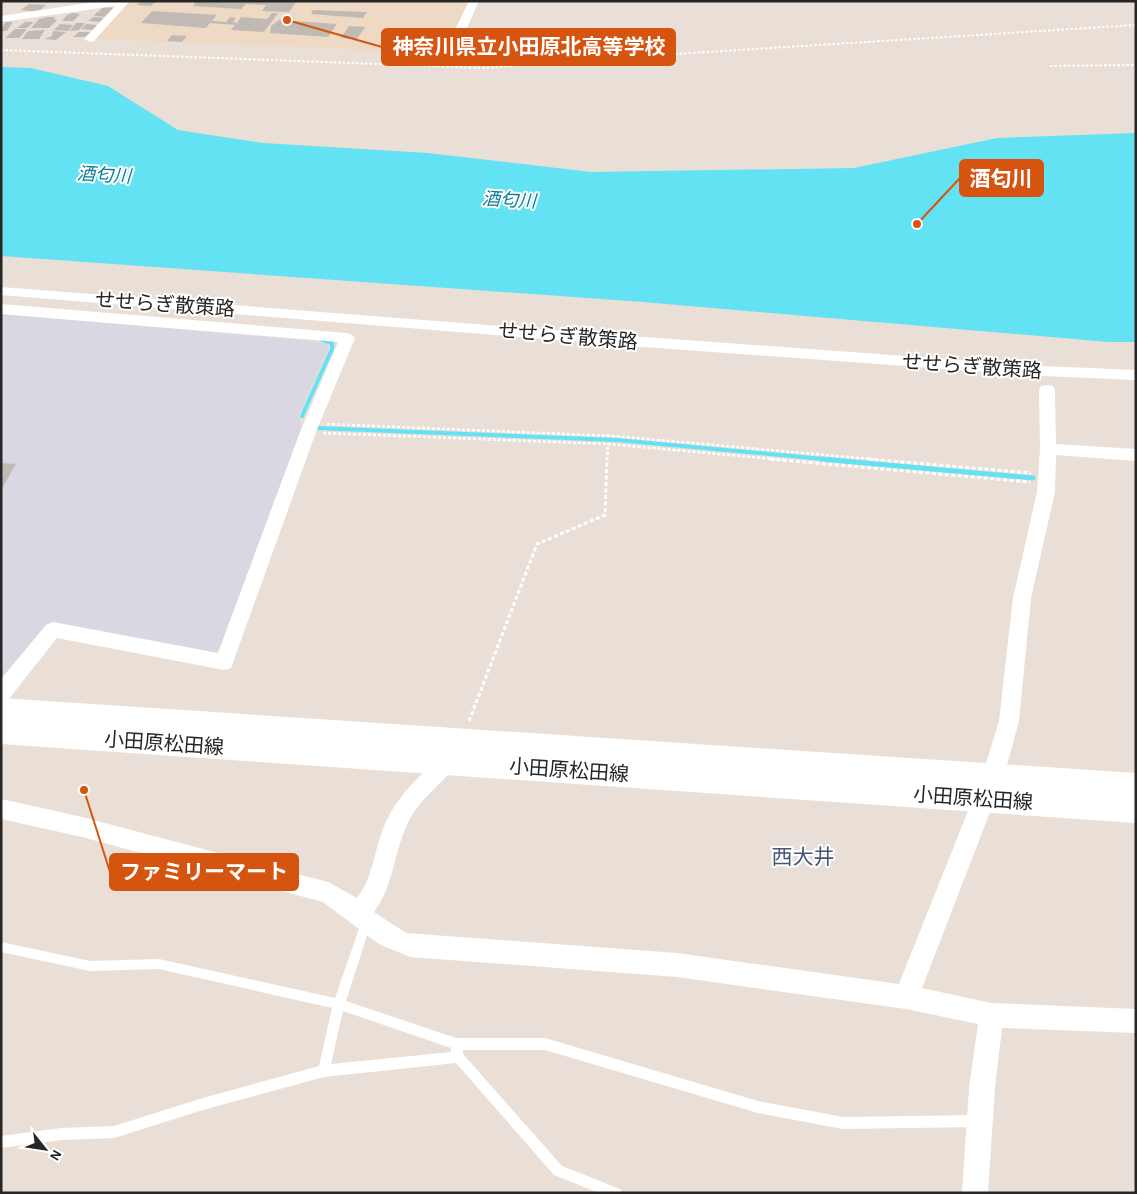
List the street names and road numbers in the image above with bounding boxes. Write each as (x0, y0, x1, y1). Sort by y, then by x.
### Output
street label: せせらぎ散策路 (94, 289, 236, 320)
street label: せせらぎ散策路 (497, 320, 639, 353)
street label: せせらぎ散策路 (901, 351, 1043, 382)
street label: 小田原松田線 (103, 728, 225, 758)
street label: 小田原松田線 (508, 755, 630, 785)
street label: 小田原松田線 (912, 783, 1034, 813)

